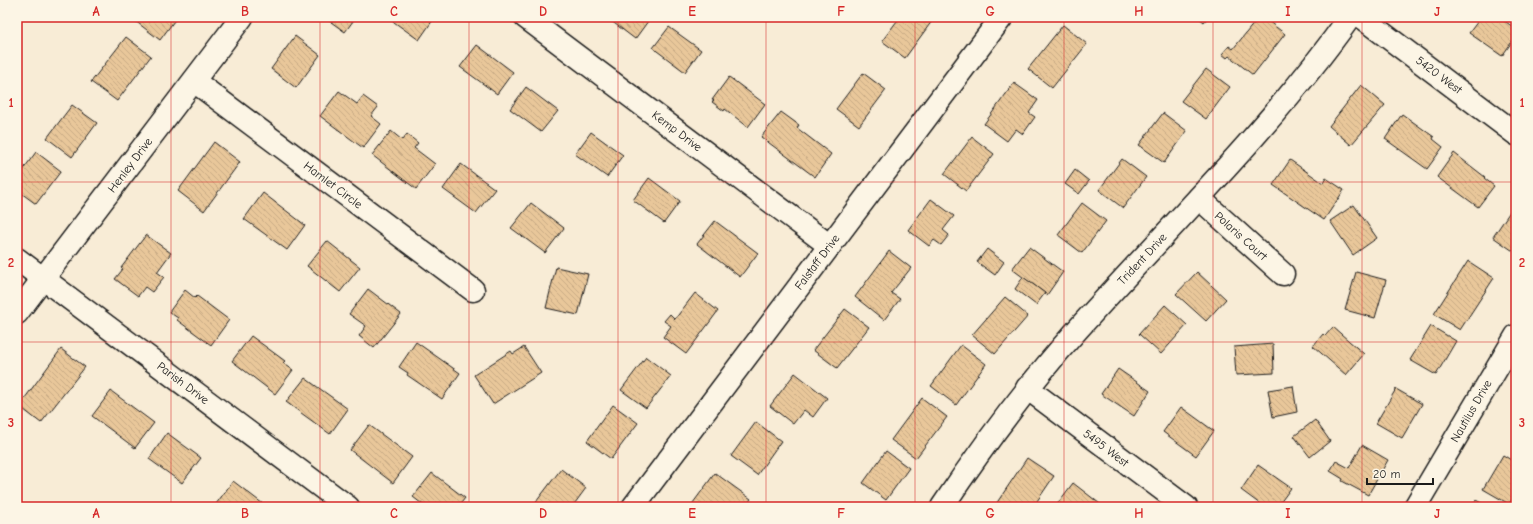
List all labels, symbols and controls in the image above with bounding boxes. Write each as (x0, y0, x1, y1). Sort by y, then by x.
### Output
text: A (92, 4, 100, 19)
text: B (241, 4, 249, 19)
text: C (390, 4, 398, 19)
text: D (539, 4, 547, 19)
text: E (688, 4, 696, 19)
text: F (837, 4, 845, 19)
text: G (985, 4, 995, 19)
text: H (1134, 4, 1144, 19)
text: I (1285, 4, 1291, 19)
text: J (1434, 4, 1440, 19)
street label: 5420 West (1413, 53, 1465, 97)
text: 1 (8, 95, 14, 110)
text: 1 (1519, 95, 1525, 110)
street label: Kemp Drive (649, 108, 705, 154)
street label: Henley Drive (105, 135, 155, 195)
street label: Hamlet Circle (301, 158, 365, 212)
street label: Polaris Court (1212, 209, 1271, 264)
street label: Trident Drive (1114, 230, 1170, 288)
street label: Falstaff Drive (792, 231, 842, 293)
text: 2 (8, 255, 14, 270)
text: 2 (1519, 255, 1525, 270)
street label: Parish Drive (154, 359, 212, 407)
street label: Nautilus Drive (1447, 377, 1495, 445)
text: 3 (8, 415, 14, 430)
text: 3 (1519, 415, 1525, 430)
street label: 5495 West (1081, 426, 1132, 470)
scale bar (1367, 460, 1433, 486)
text: 20 m (1373, 467, 1401, 481)
text: A (92, 506, 100, 521)
text: B (241, 506, 249, 521)
text: C (390, 506, 398, 521)
text: D (539, 506, 547, 521)
text: E (688, 506, 696, 521)
text: F (837, 506, 845, 521)
text: G (985, 506, 995, 521)
text: H (1134, 506, 1144, 521)
text: I (1285, 506, 1291, 521)
text: J (1434, 506, 1440, 521)

